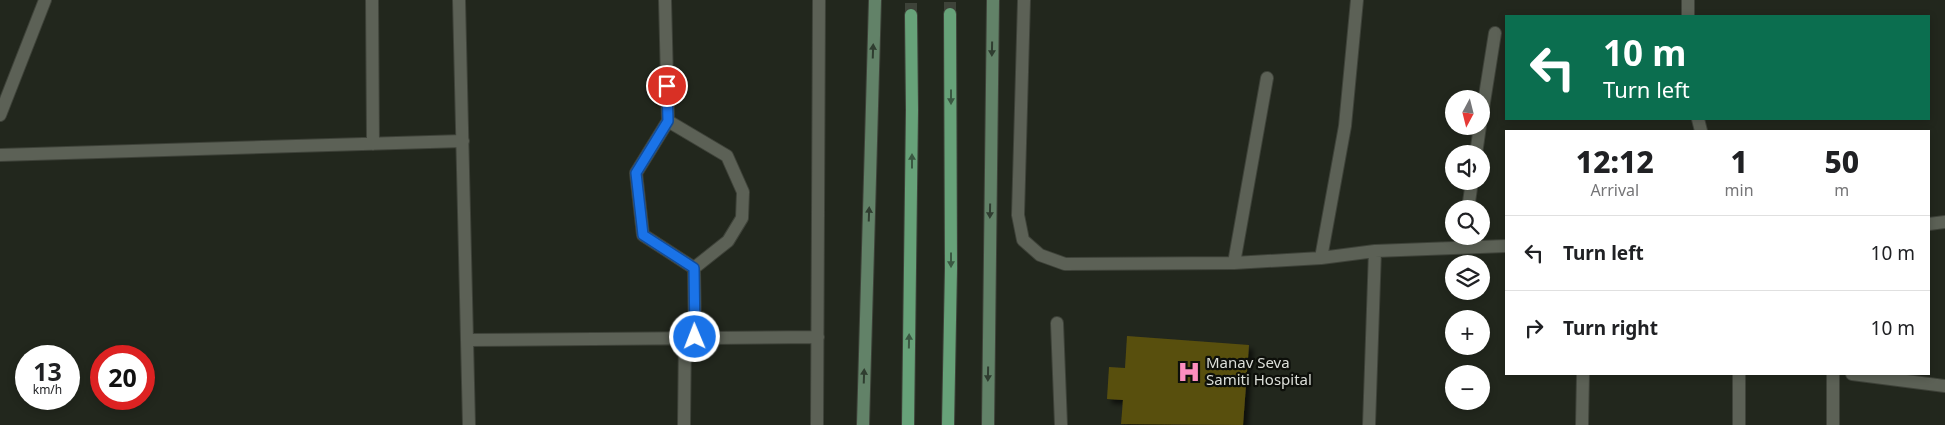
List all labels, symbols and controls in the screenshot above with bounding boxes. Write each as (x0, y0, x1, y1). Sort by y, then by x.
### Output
text: 10 m (1603, 29, 1686, 76)
icon: left (1520, 35, 1585, 100)
one-way arrow (988, 41, 996, 57)
one-way arrow (869, 43, 877, 59)
pin (646, 65, 688, 107)
icon: arrive (653, 72, 681, 100)
text: Turn left (1603, 74, 1690, 104)
one-way arrow (947, 90, 955, 106)
north arrow (1445, 90, 1490, 135)
map controls (1445, 90, 1490, 410)
text: 12:12 (1576, 141, 1654, 182)
text: 1 (1730, 141, 1748, 182)
text: 50 (1824, 141, 1859, 182)
button: sound (1445, 145, 1490, 190)
one-way arrow (908, 153, 916, 169)
text: Arrival (1590, 179, 1639, 201)
text: min (1725, 179, 1754, 201)
text: m (1834, 179, 1849, 201)
button: search (1445, 200, 1490, 245)
one-way arrow (986, 203, 994, 219)
one-way arrow (865, 206, 873, 222)
icon: left (1520, 239, 1548, 267)
text: Turn left (1563, 240, 1644, 266)
text: 10 m (1871, 240, 1915, 266)
one-way arrow (947, 252, 955, 268)
button: layers (1445, 255, 1490, 300)
position arrow (668, 310, 720, 362)
button: + (1445, 310, 1490, 355)
icon: right (1520, 314, 1548, 342)
text: Turn right (1563, 315, 1658, 341)
text: 10 m (1871, 315, 1915, 341)
one-way arrow (906, 333, 914, 349)
speed limit sign: 20 (90, 345, 155, 410)
place label: Manav Seva Samiti Hospital (1206, 352, 1312, 389)
text: 13 (33, 354, 62, 388)
hospital icon: Manav Seva Samiti Hospital (1176, 359, 1202, 385)
button: − (1445, 365, 1490, 410)
one-way arrow (984, 366, 992, 382)
one-way arrow (861, 368, 869, 384)
text: km/h (33, 381, 62, 398)

